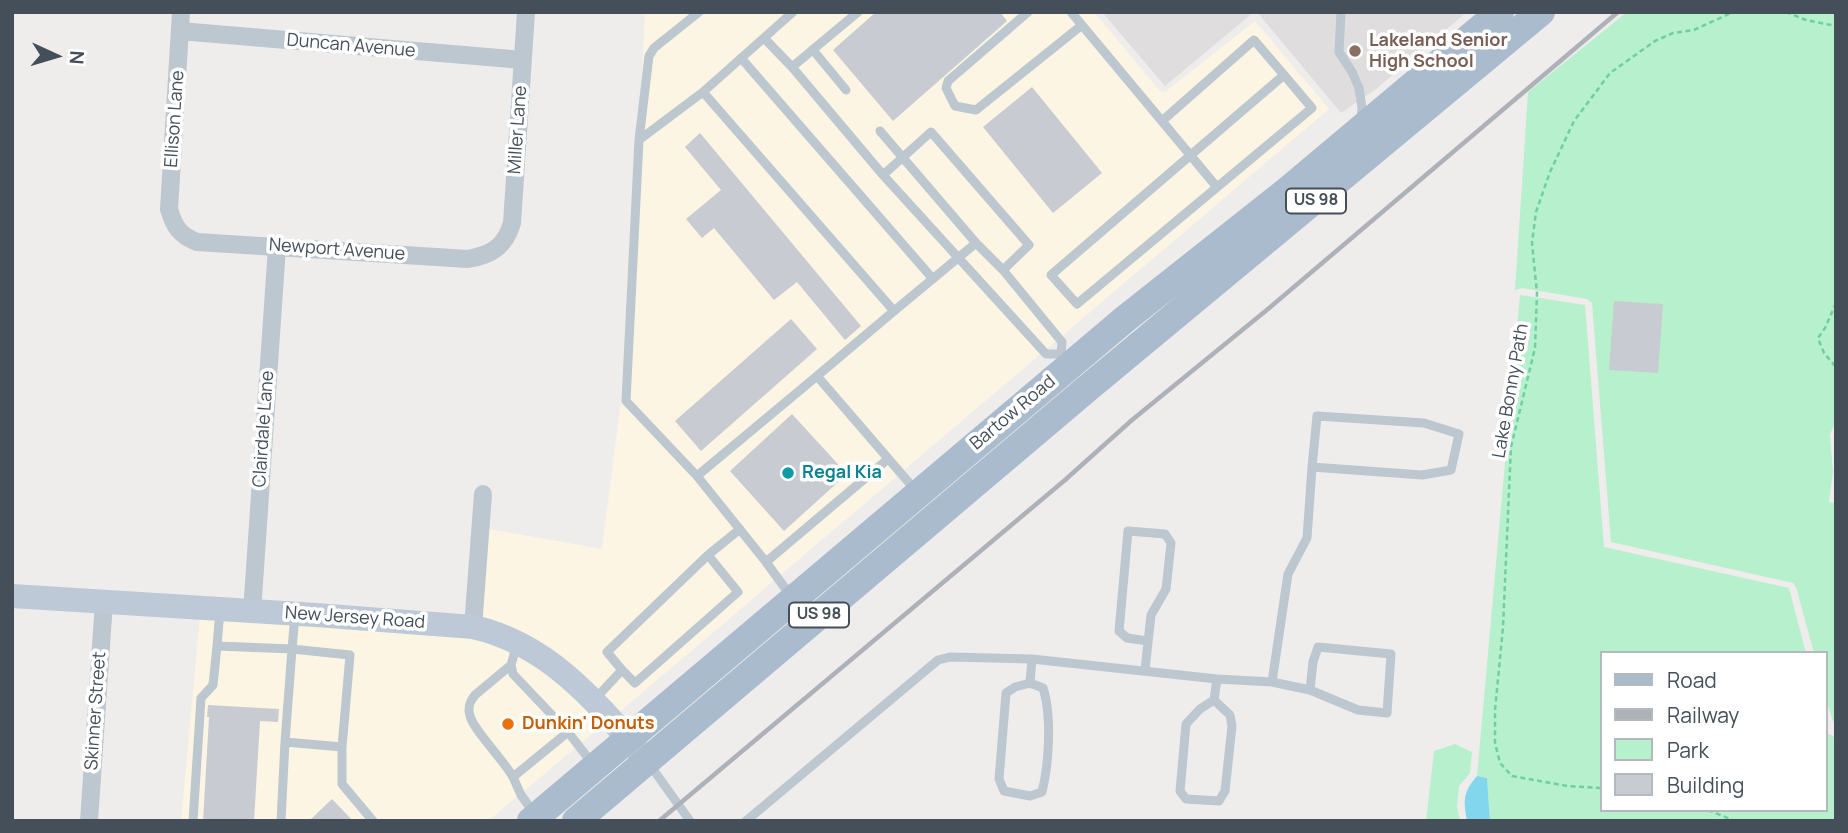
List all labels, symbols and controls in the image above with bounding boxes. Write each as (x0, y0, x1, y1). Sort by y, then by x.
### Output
north arrow (21, 21, 91, 91)
street label: Duncan Avenue (286, 30, 416, 62)
place label: Lakeland Senior High School (1369, 30, 1508, 72)
marker: Lakeland Senior High School (1347, 43, 1363, 59)
text: N (64, 50, 90, 65)
street label: Ellison Lane (161, 70, 189, 168)
street label: Miller Lane (504, 85, 532, 175)
road number: US 98 (1286, 188, 1346, 214)
street label: Newport Avenue (268, 234, 406, 266)
street label: Lake Bonny Path (1489, 322, 1533, 460)
street label: Clairdale Lane (249, 370, 279, 488)
street label: Bartow Road (966, 371, 1060, 455)
place label: Regal Kia (802, 462, 882, 484)
marker: Regal Kia (780, 465, 796, 481)
street label: New Jersey Road (284, 602, 426, 634)
road number: US 98 (789, 602, 849, 628)
street label: Skinner Street (81, 651, 111, 771)
legend (1600, 651, 1827, 812)
text: Road (1667, 666, 1717, 694)
text: Railway (1667, 701, 1739, 729)
place label: Dunkin' Donuts (522, 713, 654, 735)
marker: Dunkin' Donuts (500, 716, 516, 732)
text: Park (1667, 736, 1709, 764)
text: Building (1667, 771, 1744, 799)

